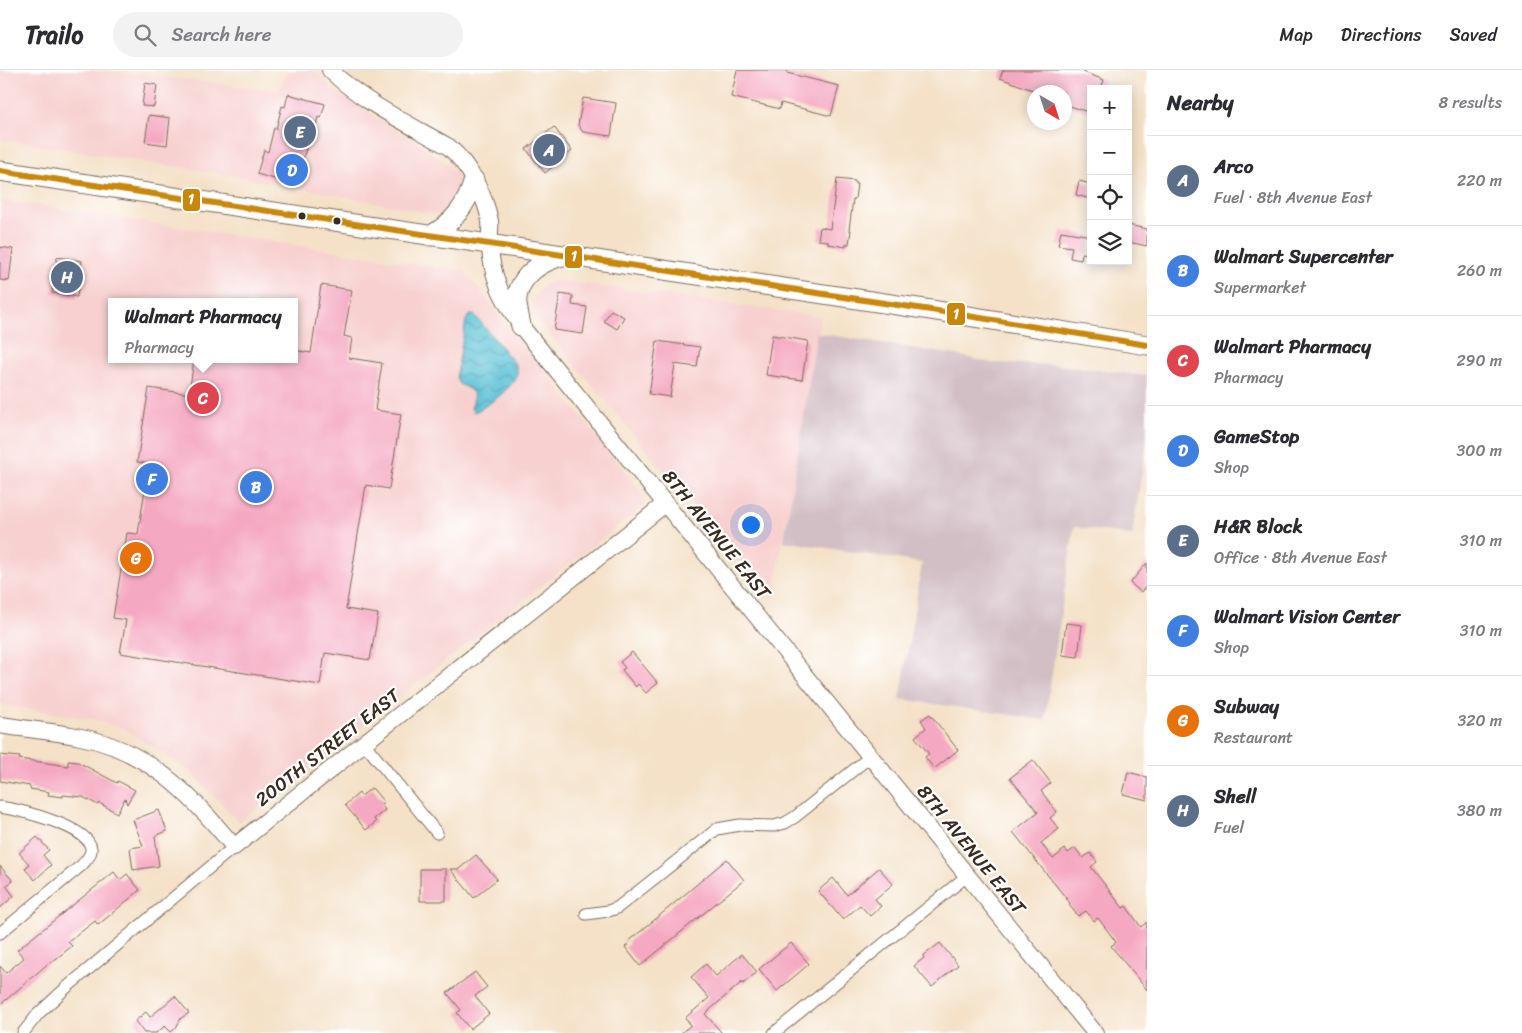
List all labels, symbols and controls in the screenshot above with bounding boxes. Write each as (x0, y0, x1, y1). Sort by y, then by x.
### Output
search box (113, 12, 463, 57)
text: Trailo (25, 14, 83, 56)
text: Search here (171, 18, 272, 51)
text: Map (1280, 19, 1313, 51)
text: Directions (1341, 19, 1422, 51)
text: Saved (1450, 19, 1497, 51)
icon: search (131, 21, 159, 49)
text: Nearby (1167, 84, 1233, 122)
north arrow (1027, 85, 1072, 130)
map controls (1087, 85, 1132, 265)
button: + (1087, 85, 1132, 130)
text: 8 results (1439, 88, 1502, 117)
pin: E (284, 113, 316, 151)
button: − (1087, 130, 1132, 175)
pin: A (533, 131, 565, 169)
text: Arco (1214, 150, 1253, 183)
pin: D (276, 151, 308, 189)
text: A (1178, 166, 1188, 195)
text: 220 m (1457, 166, 1502, 195)
button: locate (1087, 175, 1132, 220)
text: Fuel · 8th Avenue East (1214, 183, 1372, 212)
text: 1 (188, 187, 194, 212)
line badge: 1 (182, 188, 201, 212)
unlabelled marker (297, 211, 307, 221)
unlabelled marker (332, 216, 342, 226)
button: layers (1087, 220, 1132, 265)
text: Walmart Supercenter (1214, 240, 1393, 273)
text: 1 (571, 244, 577, 269)
line badge: 1 (564, 245, 583, 269)
text: B (1178, 256, 1188, 285)
text: 260 m (1457, 256, 1502, 285)
pin: H (51, 258, 83, 296)
text: Supermarket (1214, 273, 1306, 302)
popup (108, 298, 298, 363)
text: Walmart Pharmacy (125, 300, 281, 333)
line badge: 1 (946, 302, 966, 326)
text: 1 (953, 302, 959, 327)
text: Walmart Pharmacy (1214, 330, 1371, 363)
text: Pharmacy (125, 333, 194, 362)
text: C (1178, 346, 1188, 375)
text: 290 m (1456, 346, 1502, 375)
text: Pharmacy (1214, 363, 1283, 392)
pin: C (187, 379, 219, 417)
text: GameStop (1214, 420, 1299, 453)
text: D (1178, 436, 1188, 465)
text: 300 m (1457, 436, 1502, 465)
text: Shop (1214, 453, 1249, 482)
pin: F (136, 460, 168, 498)
street label: 8TH AVENUE EAST (654, 462, 781, 608)
pin: B (240, 468, 272, 506)
text: H&R Block (1214, 510, 1303, 543)
your location (738, 512, 764, 538)
text: E (1179, 526, 1187, 555)
text: 310 m (1460, 526, 1502, 555)
pin: G (120, 539, 152, 577)
text: Office · 8th Avenue East (1214, 543, 1387, 572)
text: Walmart Vision Center (1214, 600, 1400, 633)
text: F (1179, 616, 1187, 645)
text: 310 m (1460, 616, 1502, 645)
text: Shop (1214, 633, 1249, 662)
street label: 200TH STREET EAST (248, 679, 408, 815)
text: Subway (1214, 690, 1279, 723)
text: G (1178, 706, 1188, 735)
text: 320 m (1457, 706, 1502, 735)
text: Restaurant (1214, 723, 1293, 752)
street label: 8TH AVENUE EAST (909, 777, 1036, 923)
text: Shell (1214, 780, 1256, 813)
text: H (1177, 796, 1189, 825)
text: 380 m (1457, 796, 1502, 825)
text: Fuel (1214, 813, 1244, 842)

